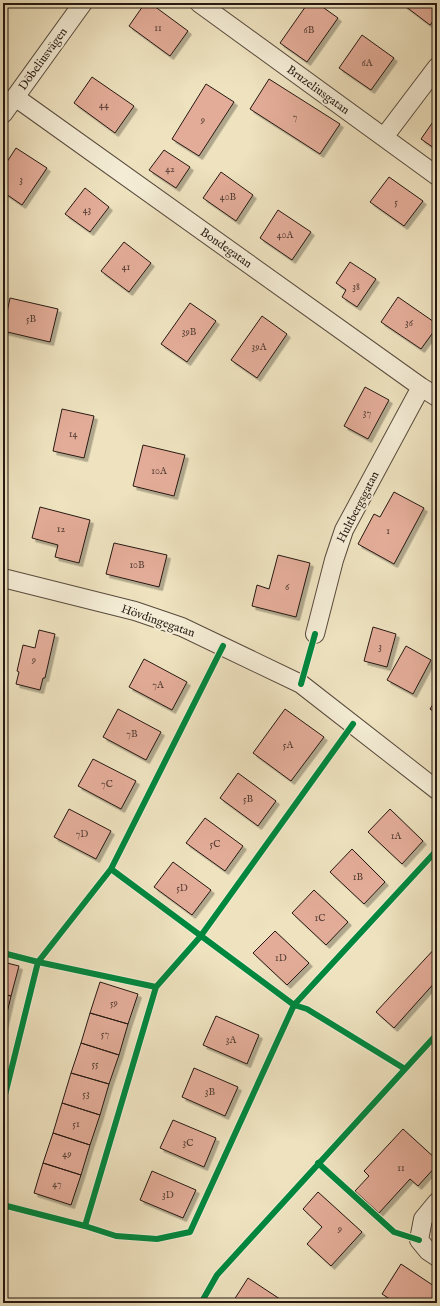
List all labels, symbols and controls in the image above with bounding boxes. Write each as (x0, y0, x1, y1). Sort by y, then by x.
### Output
house number: 11 (154, 22, 162, 35)
street label: Döbeliusvägen (15, 24, 71, 93)
house number: 6B (304, 24, 315, 37)
house number: 6A (362, 57, 373, 70)
street label: Bruzeliusgatan (284, 62, 353, 118)
house number: 44 (99, 99, 109, 112)
house number: 7 (293, 111, 298, 124)
house number: 9 (200, 114, 205, 127)
house number: 42 (165, 163, 175, 176)
house number: 3 (19, 174, 23, 187)
house number: 40B (220, 191, 237, 204)
house number: 5 (394, 196, 398, 209)
house number: 43 (83, 204, 92, 217)
street label: Bondegatan (197, 225, 255, 272)
house number: 40A (277, 229, 294, 242)
house number: 41 (122, 261, 131, 274)
house number: 38 (352, 281, 360, 294)
house number: 5B (26, 313, 36, 326)
house number: 36 (405, 317, 414, 330)
house number: 39B (182, 326, 197, 339)
house number: 39A (252, 341, 267, 354)
house number: 37 (363, 407, 372, 420)
house number: 14 (69, 428, 77, 441)
house number: 10A (151, 465, 167, 478)
street label: Hultbergsgatan (334, 468, 383, 545)
house number: 12 (57, 523, 66, 536)
house number: 1 (386, 525, 390, 538)
house number: 10B (129, 559, 145, 572)
house number: 6 (285, 581, 290, 594)
street label: Hövdingegatan (119, 601, 197, 641)
house number: 3 (378, 641, 382, 654)
house number: 9 (31, 654, 36, 667)
house number: 7A (152, 679, 164, 692)
house number: 7B (126, 728, 138, 741)
house number: 5A (283, 739, 293, 752)
house number: 7C (101, 778, 113, 791)
house number: 5B (243, 793, 253, 806)
house number: 7D (76, 828, 88, 841)
house number: 1A (391, 830, 401, 843)
house number: 5C (210, 838, 220, 851)
house number: 1B (353, 871, 364, 884)
house number: 5D (176, 882, 188, 895)
house number: 1C (315, 912, 325, 925)
house number: 1D (275, 952, 287, 965)
house number: 59 (110, 997, 118, 1010)
house number: 57 (101, 1028, 109, 1041)
house number: 3A (226, 1034, 236, 1047)
house number: 55 (91, 1058, 99, 1071)
house number: 3B (205, 1086, 216, 1099)
house number: 53 (82, 1088, 90, 1101)
house number: 51 (72, 1118, 80, 1131)
house number: 3C (183, 1137, 193, 1150)
house number: 49 (62, 1148, 72, 1161)
house number: 11 (397, 1162, 405, 1175)
house number: 47 (52, 1178, 62, 1191)
house number: 3D (162, 1189, 174, 1202)
house number: 9 (337, 1223, 342, 1236)

